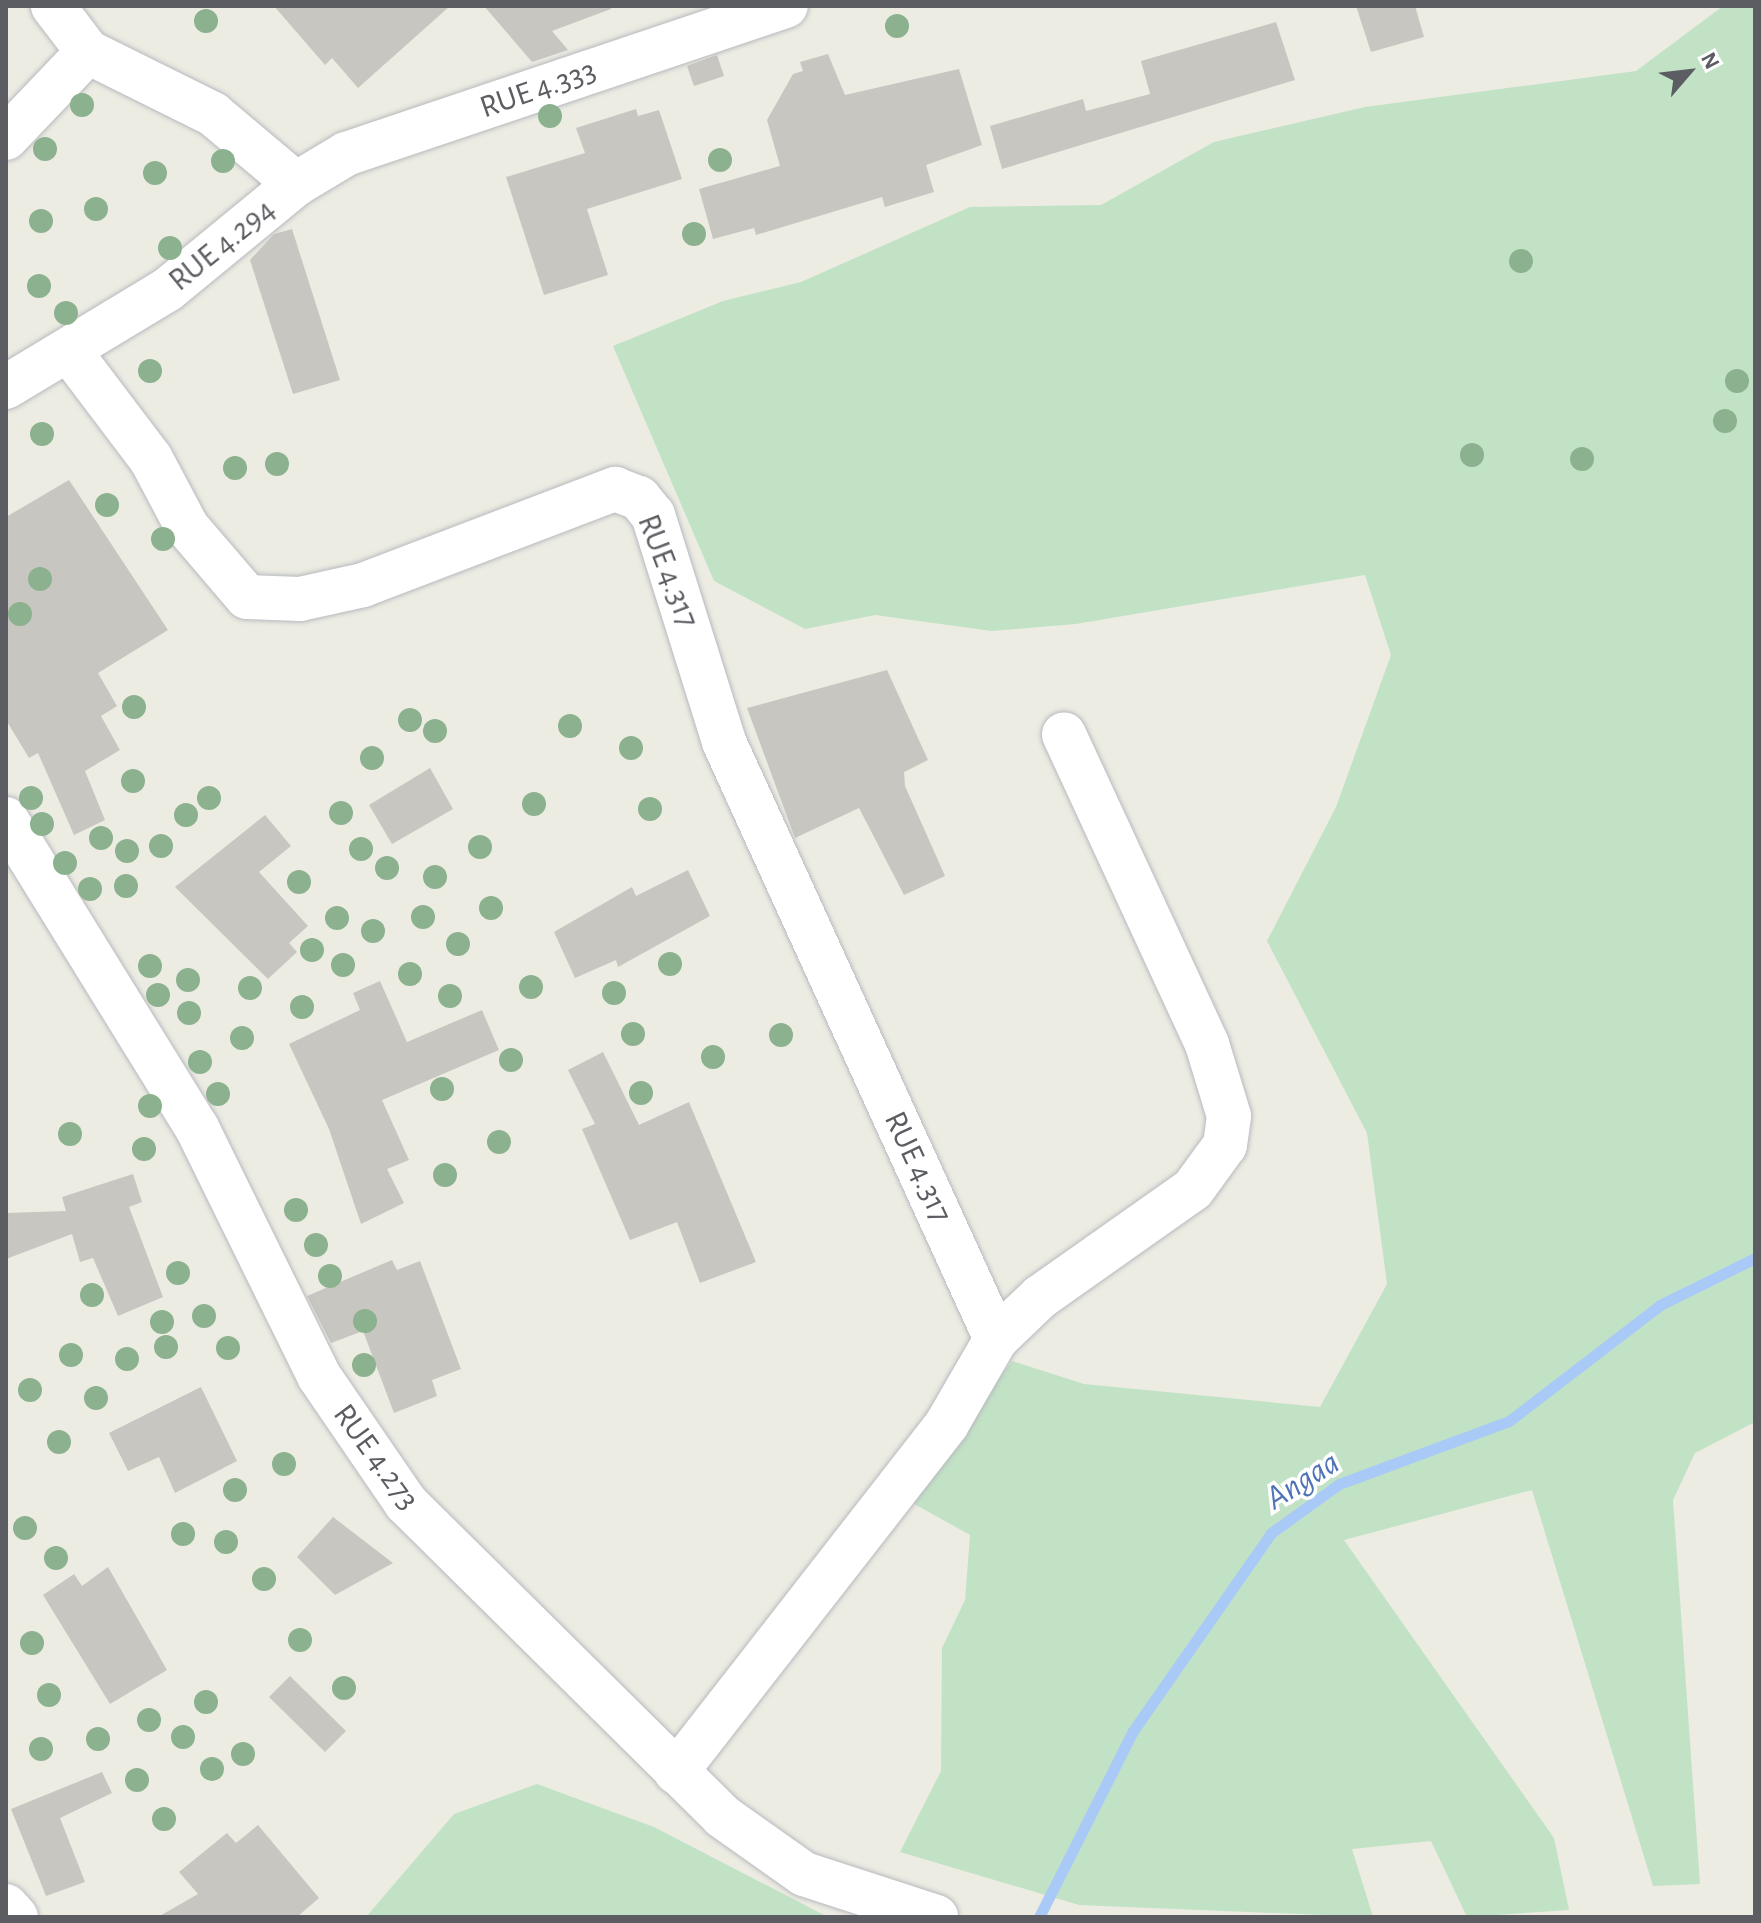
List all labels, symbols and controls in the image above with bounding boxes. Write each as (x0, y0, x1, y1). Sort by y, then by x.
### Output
north arrow (1649, 32, 1729, 112)
text: N (1697, 49, 1723, 73)
street label: RUE 4.333 (475, 51, 601, 127)
street label: RUE 4.294 (161, 191, 283, 299)
street label: RUE 4.317 (629, 509, 707, 633)
street label: RUE 4.317 (876, 1105, 960, 1229)
street label: RUE 4.273 (325, 1397, 427, 1517)
water label: Angaa (1259, 1443, 1347, 1519)

